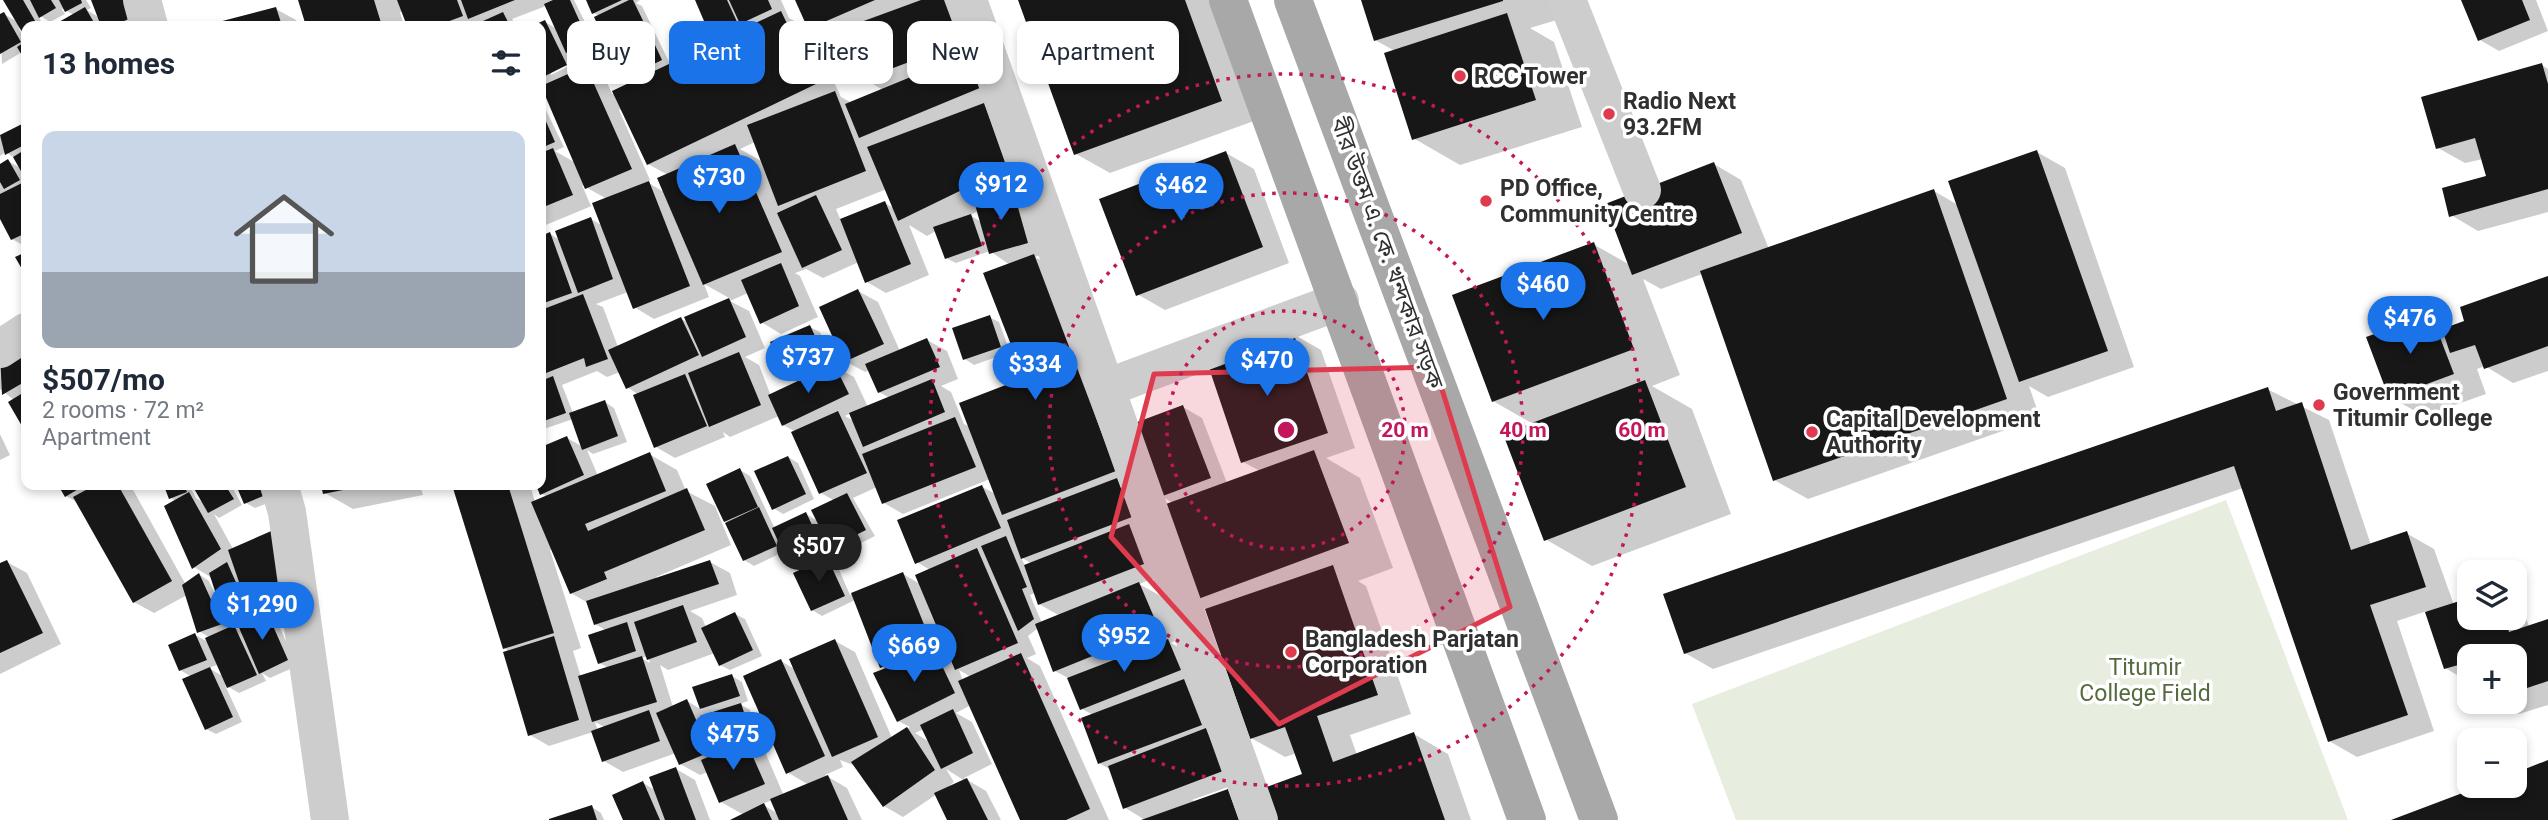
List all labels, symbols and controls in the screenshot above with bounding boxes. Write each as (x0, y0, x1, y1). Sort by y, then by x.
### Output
chip: Buy (567, 21, 655, 84)
chip: Rent (669, 21, 765, 84)
chip: Filters (779, 21, 893, 84)
chip: New (907, 21, 1003, 84)
chip: Apartment (1017, 21, 1179, 84)
icon: filters (487, 44, 525, 82)
text: 13 homes (42, 46, 175, 81)
place label: RCC Tower (1474, 63, 1588, 90)
marker: RCC Tower (1452, 68, 1468, 84)
place label: Radio Next 93.2FM (1623, 88, 1736, 141)
marker: Radio Next 93.2FM (1601, 106, 1617, 122)
street label: বীর উত্তম এ. কে. খন্দকার সড়ক (1325, 113, 1449, 393)
pin: $730 (678, 156, 760, 215)
pin: $912 (960, 162, 1042, 222)
text: $730 (693, 164, 745, 191)
pin: $462 (1140, 164, 1222, 223)
text: $912 (975, 171, 1027, 198)
text: $462 (1155, 172, 1207, 199)
place label: PD Office, Community Centre (1500, 175, 1694, 228)
icon: home (221, 176, 347, 302)
marker: PD Office, Community Centre (1478, 193, 1494, 209)
pin: $460 (1502, 262, 1584, 322)
text: $460 (1517, 271, 1569, 298)
pin: $476 (2369, 296, 2451, 356)
text: $476 (2384, 305, 2436, 332)
pin: $737 (767, 336, 849, 395)
pin: $470 (1226, 338, 1308, 398)
pin: $334 (994, 342, 1076, 402)
text: $737 (782, 344, 834, 371)
text: $470 (1241, 347, 1293, 374)
text: $334 (1009, 351, 1061, 378)
text: $507/mo (42, 362, 165, 397)
place label: Government Titumir College (2333, 379, 2492, 432)
text: 2 rooms · 72 m² (42, 397, 204, 424)
marker: Government Titumir College (2311, 397, 2327, 413)
place label: Capital Development Authority (1826, 406, 2041, 459)
centre of rings (1274, 418, 1298, 442)
text: 20 m (1381, 418, 1429, 442)
text: 40 m (1499, 418, 1547, 442)
text: 60 m (1618, 418, 1666, 442)
text: Apartment (42, 424, 151, 451)
marker: Capital Development Authority (1804, 424, 1820, 440)
pin: $507 (778, 524, 860, 584)
text: $507 (793, 533, 845, 560)
map controls (2457, 560, 2527, 798)
button: layers (2457, 560, 2527, 630)
pin: $1,290 (205, 582, 319, 642)
text: $1,290 (226, 591, 298, 618)
pin: $952 (1083, 614, 1165, 674)
text: $952 (1098, 623, 1150, 650)
pin: $669 (873, 624, 955, 684)
place label: Bangladesh Parjatan Corporation (1305, 626, 1519, 679)
text: $669 (888, 633, 940, 660)
marker: Bangladesh Parjatan Corporation (1283, 644, 1299, 660)
button: + (2457, 644, 2527, 714)
park label: Titumir College Field (2079, 654, 2211, 707)
pin: $475 (692, 712, 774, 772)
text: $475 (707, 721, 759, 748)
button: − (2457, 728, 2527, 798)

